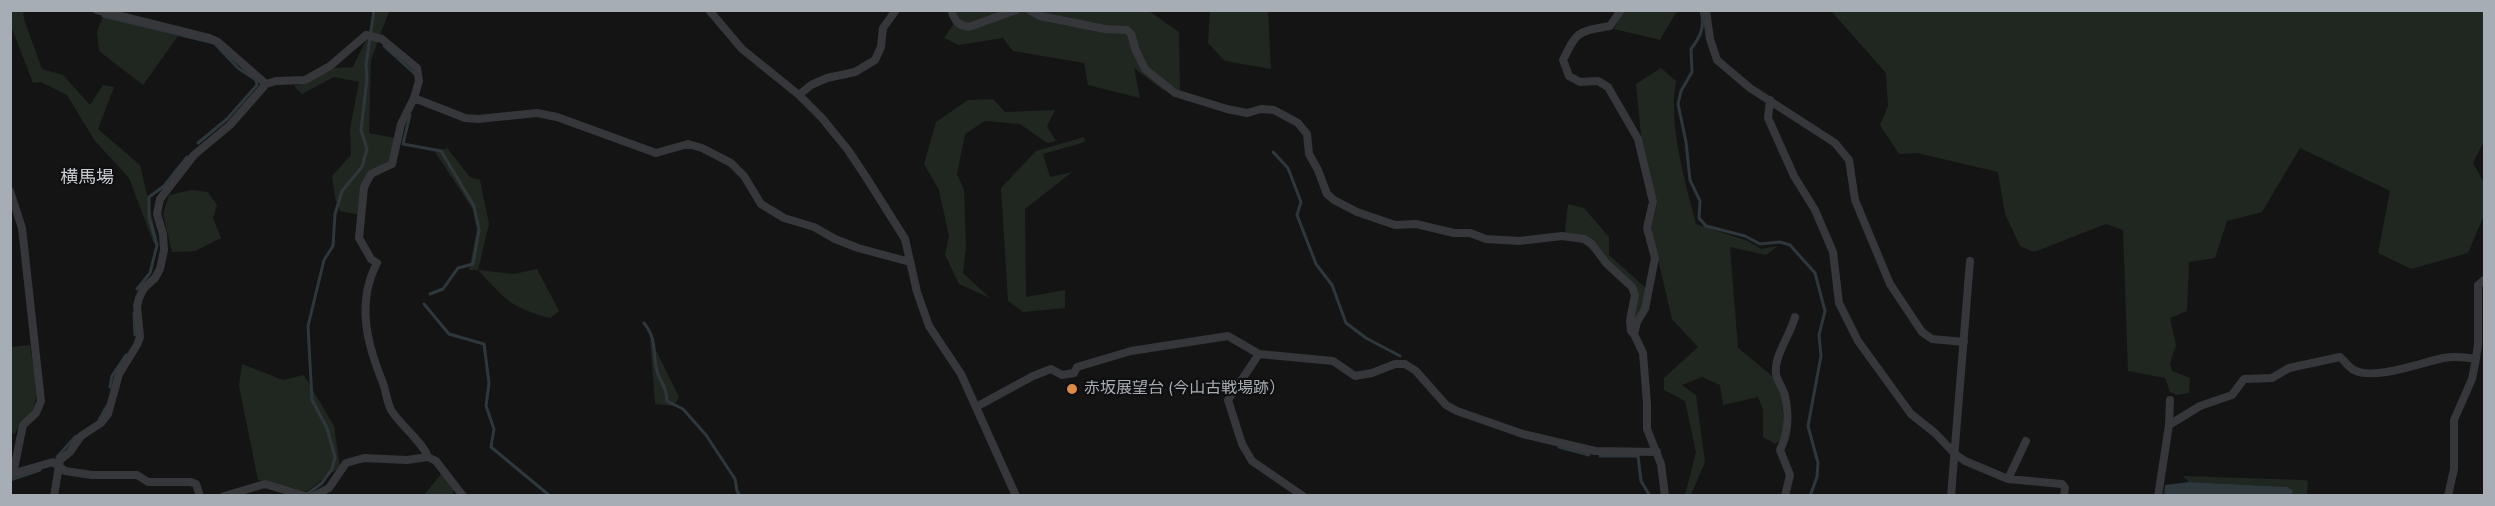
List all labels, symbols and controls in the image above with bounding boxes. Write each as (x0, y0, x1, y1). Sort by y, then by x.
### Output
district label: 横馬場 (60, 168, 114, 190)
place label: 赤坂展望台 (今山古戦場跡） (1084, 379, 1285, 399)
marker: 赤坂展望台 (今山古戦場跡） (1065, 382, 1079, 396)

